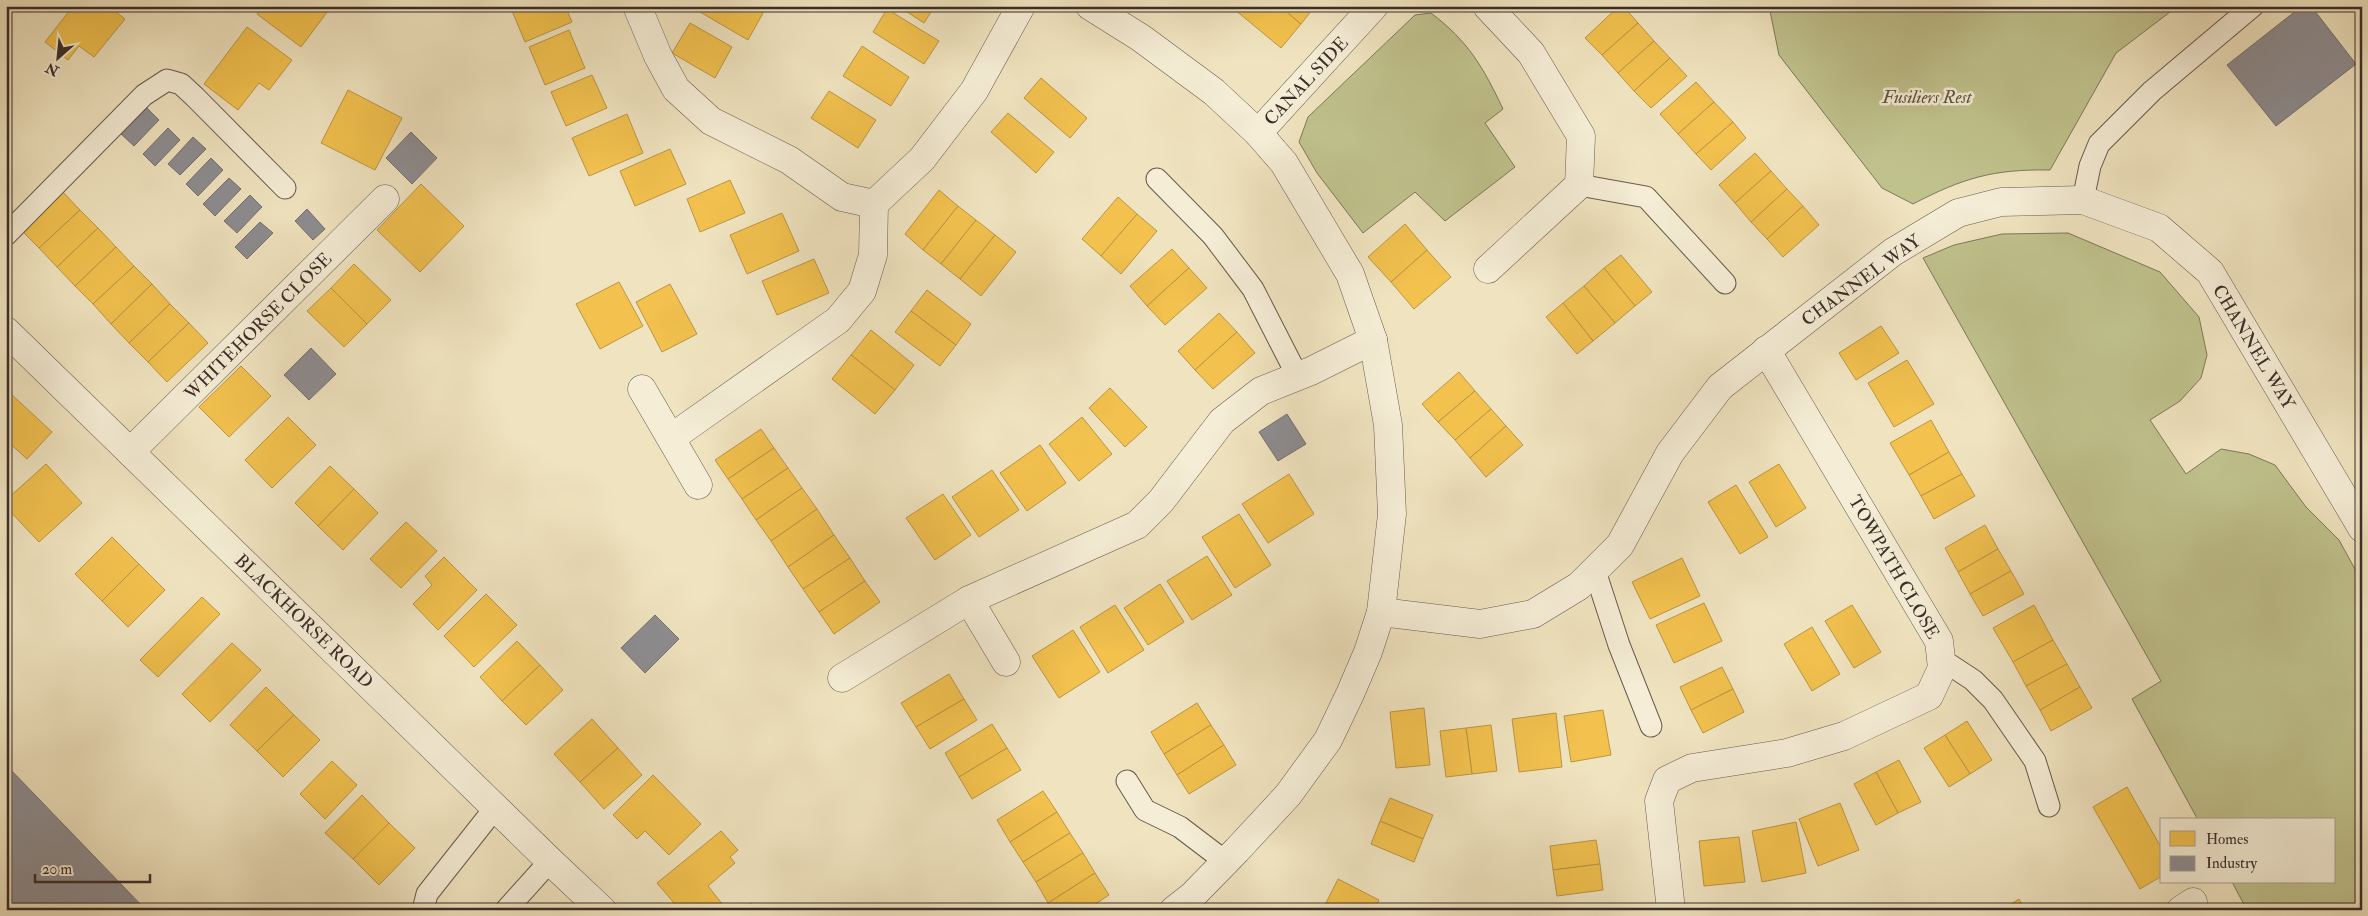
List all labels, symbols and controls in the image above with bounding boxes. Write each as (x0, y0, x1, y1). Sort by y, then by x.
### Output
north arrow (32, 32, 82, 82)
street label: CANAL SIDE (1259, 32, 1353, 131)
text: N (42, 59, 63, 80)
park label: Fusiliers Rest (1881, 86, 1972, 109)
street label: CHANNEL WAY (1797, 229, 1926, 331)
street label: WHITEHORSE CLOSE (179, 248, 337, 406)
street label: CHANNEL WAY (2207, 281, 2300, 415)
street label: TOWPATH CLOSE (1843, 491, 1944, 643)
street label: BLACKHORSE ROAD (230, 549, 378, 693)
legend (2160, 818, 2336, 884)
text: Homes (2206, 830, 2248, 849)
scale bar (35, 851, 150, 883)
text: Industry (2206, 854, 2257, 873)
text: 20 m (42, 860, 72, 879)

